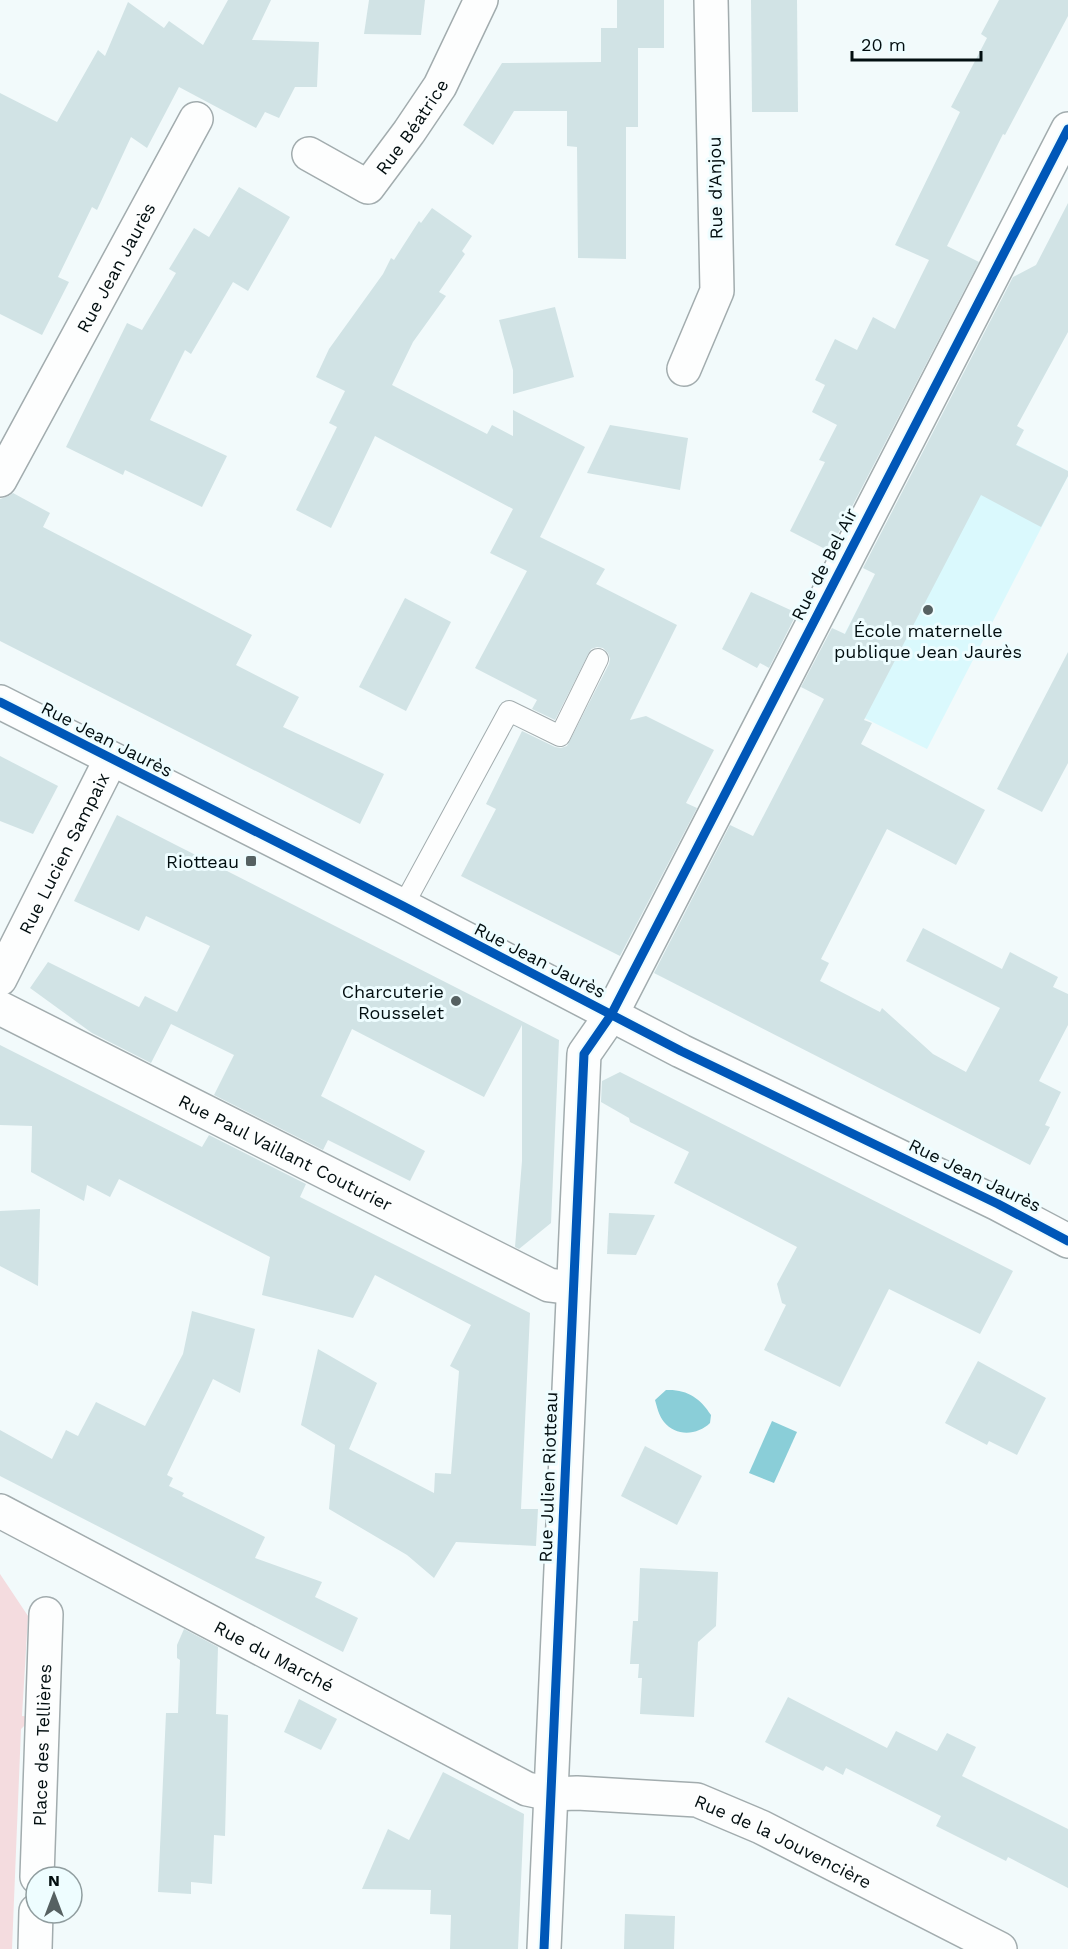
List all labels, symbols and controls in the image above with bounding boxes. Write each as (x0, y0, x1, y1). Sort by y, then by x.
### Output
scale bar (852, 24, 981, 62)
text: 20 m (861, 34, 906, 55)
street label: Rue Béatrice (371, 76, 452, 178)
street label: Rue d'Anjou (704, 136, 726, 240)
street label: Rue Jean Jaurès (72, 199, 159, 336)
street label: Rue de Bel Air (787, 504, 861, 624)
marker: École maternelle publique Jean Jaurès (921, 603, 935, 617)
place label: École maternelle publique Jean Jaurès (834, 620, 1022, 662)
street label: Rue Jean Jaurès (38, 697, 176, 781)
street label: Rue Lucien Sampaix (14, 769, 113, 937)
place label: Riotteau (166, 851, 239, 872)
marker: Riotteau (244, 854, 258, 868)
street label: Rue Jean Jaurès (471, 918, 609, 1002)
place label: Charcuterie Rousselet (342, 981, 444, 1023)
marker: Charcuterie Rousselet (449, 994, 463, 1008)
street label: Rue Paul Vaillant Couturier (175, 1089, 396, 1215)
street label: Rue Jean Jaurès (905, 1134, 1045, 1216)
street label: Rue Julien Riotteau (535, 1391, 561, 1563)
street label: Rue du Marché (211, 1616, 338, 1696)
street label: Place des Tellières (28, 1663, 55, 1827)
street label: Rue de la Jouvencière (692, 1790, 875, 1892)
north arrow (24, 1865, 84, 1925)
text: N (48, 1871, 60, 1890)

